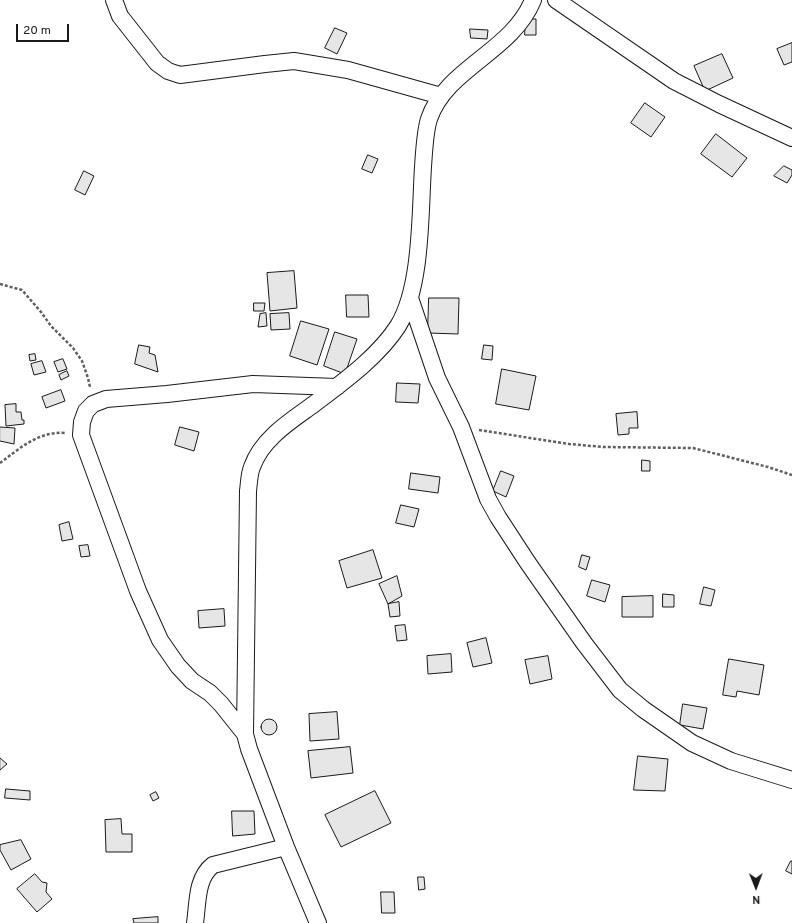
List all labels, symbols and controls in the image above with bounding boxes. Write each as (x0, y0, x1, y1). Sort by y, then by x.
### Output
scale bar (18, 16, 71, 42)
text: 20 m (23, 23, 51, 39)
north arrow (736, 867, 776, 907)
text: N (752, 892, 760, 906)

